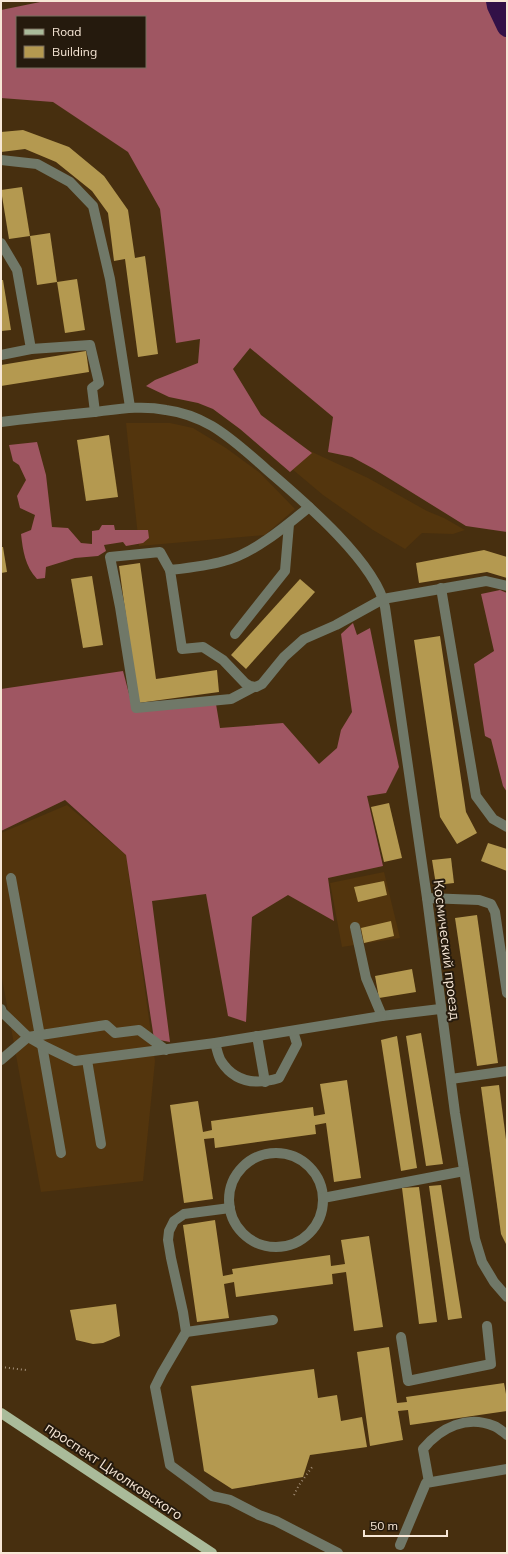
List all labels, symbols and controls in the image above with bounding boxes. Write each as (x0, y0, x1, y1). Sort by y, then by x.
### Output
legend (16, 16, 146, 68)
text: Road (52, 24, 81, 39)
text: Building (52, 44, 97, 59)
street label: Космический проезд (429, 879, 465, 1022)
street label: проспект Циолковского (42, 1418, 186, 1524)
scale bar (364, 1512, 447, 1538)
text: 50 m (370, 1518, 398, 1533)

